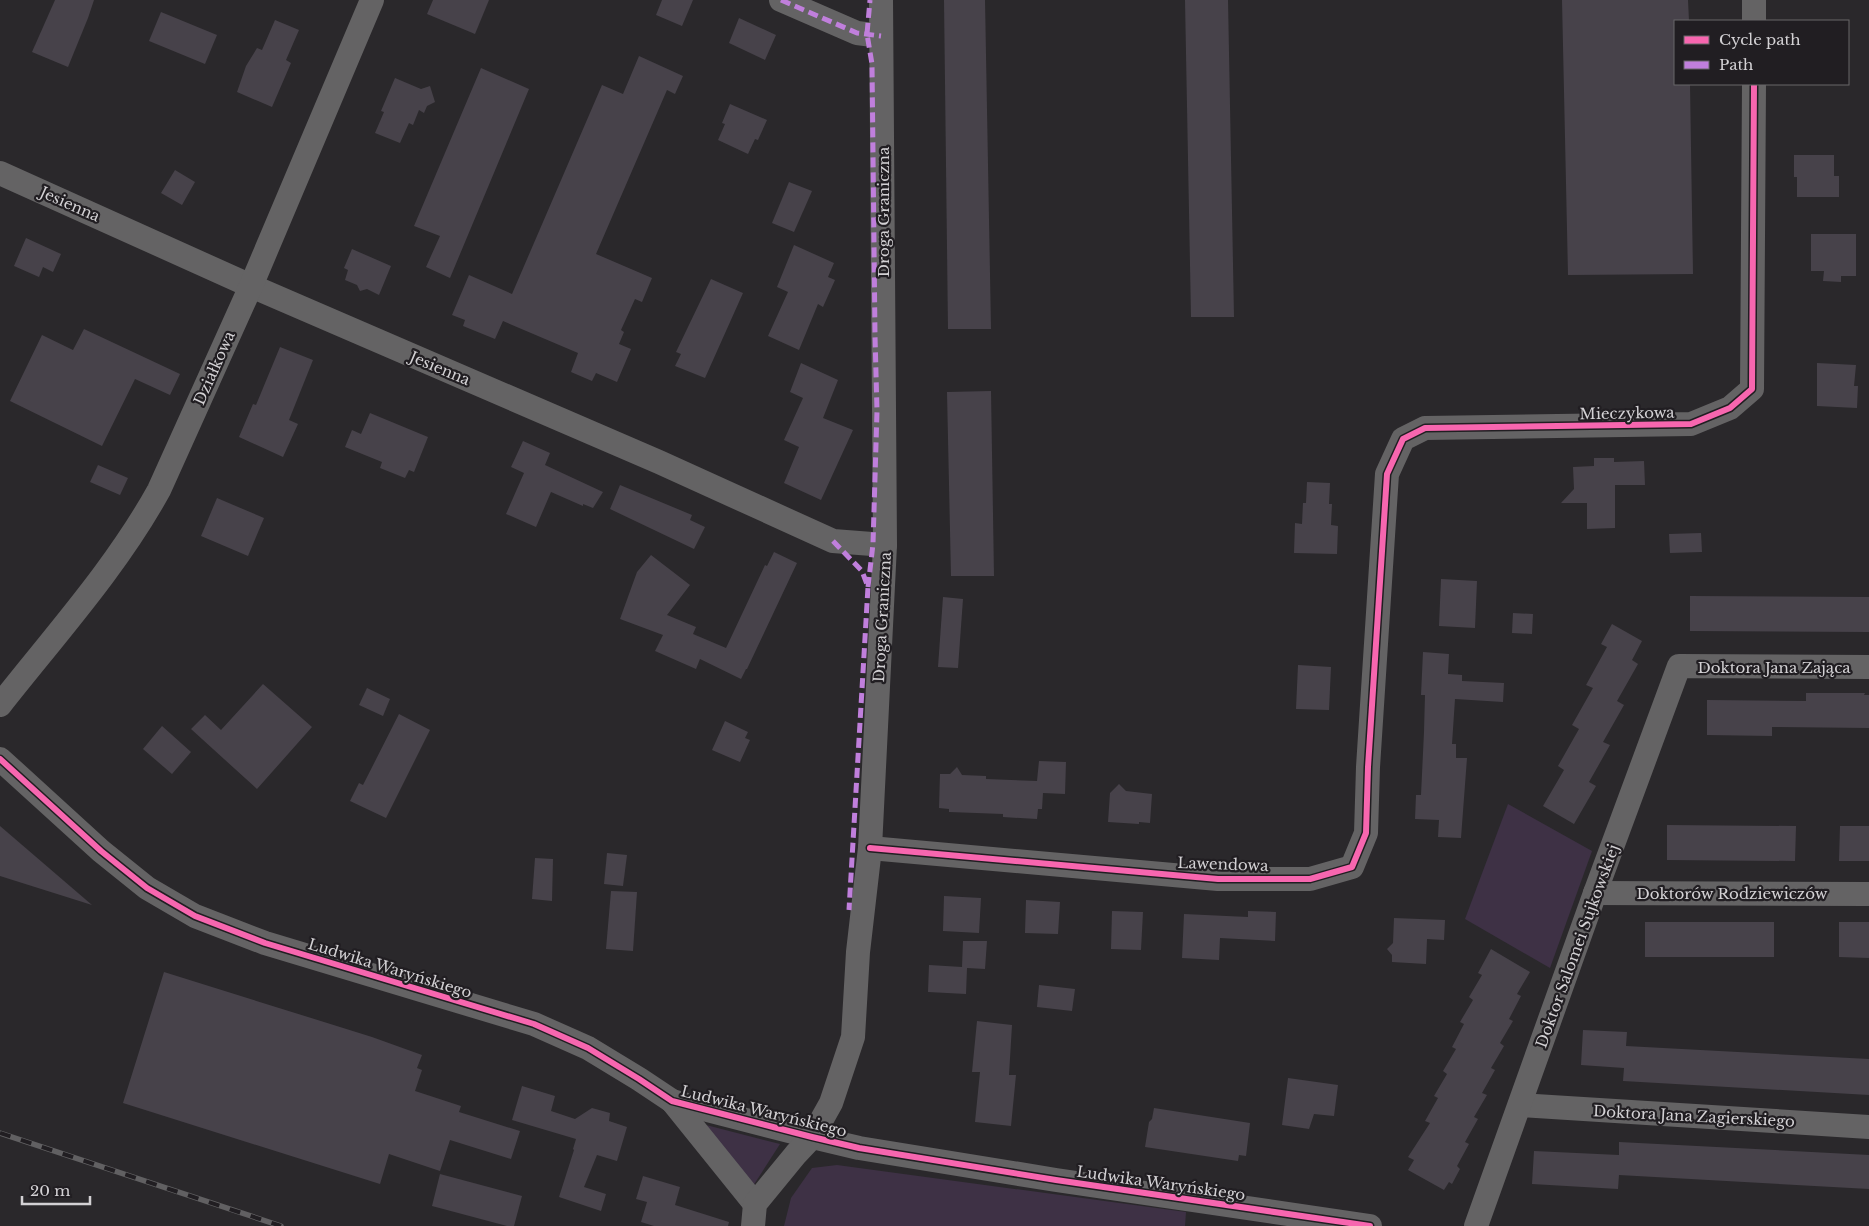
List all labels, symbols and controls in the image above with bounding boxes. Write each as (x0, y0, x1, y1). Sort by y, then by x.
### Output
legend (1674, 20, 1849, 85)
text: Cycle path (1719, 30, 1801, 49)
text: Path (1719, 55, 1753, 74)
street label: Droga Graniczna (874, 146, 893, 277)
street label: Jesienna (35, 182, 104, 226)
street label: Działkowa (189, 327, 239, 408)
street label: Jesienna (405, 346, 474, 389)
street label: Mieczykowa (1579, 403, 1675, 423)
street label: Droga Graniczna (869, 551, 895, 683)
street label: Doktora Jana Zająca (1698, 658, 1851, 677)
street label: Doktor Salomei Sujkowskiej (1531, 842, 1623, 1050)
street label: Lawendowa (1177, 853, 1269, 875)
street label: Doktorów Rodziewiczów (1636, 884, 1828, 903)
street label: Ludwika Waryńskiego (306, 934, 474, 1002)
street label: Ludwika Waryńskiego (679, 1081, 849, 1141)
street label: Doktora Jana Zagierskiego (1593, 1101, 1796, 1131)
street label: Ludwika Waryńskiego (1075, 1162, 1247, 1204)
scale bar (22, 1174, 90, 1206)
text: 20 m (30, 1181, 70, 1200)

